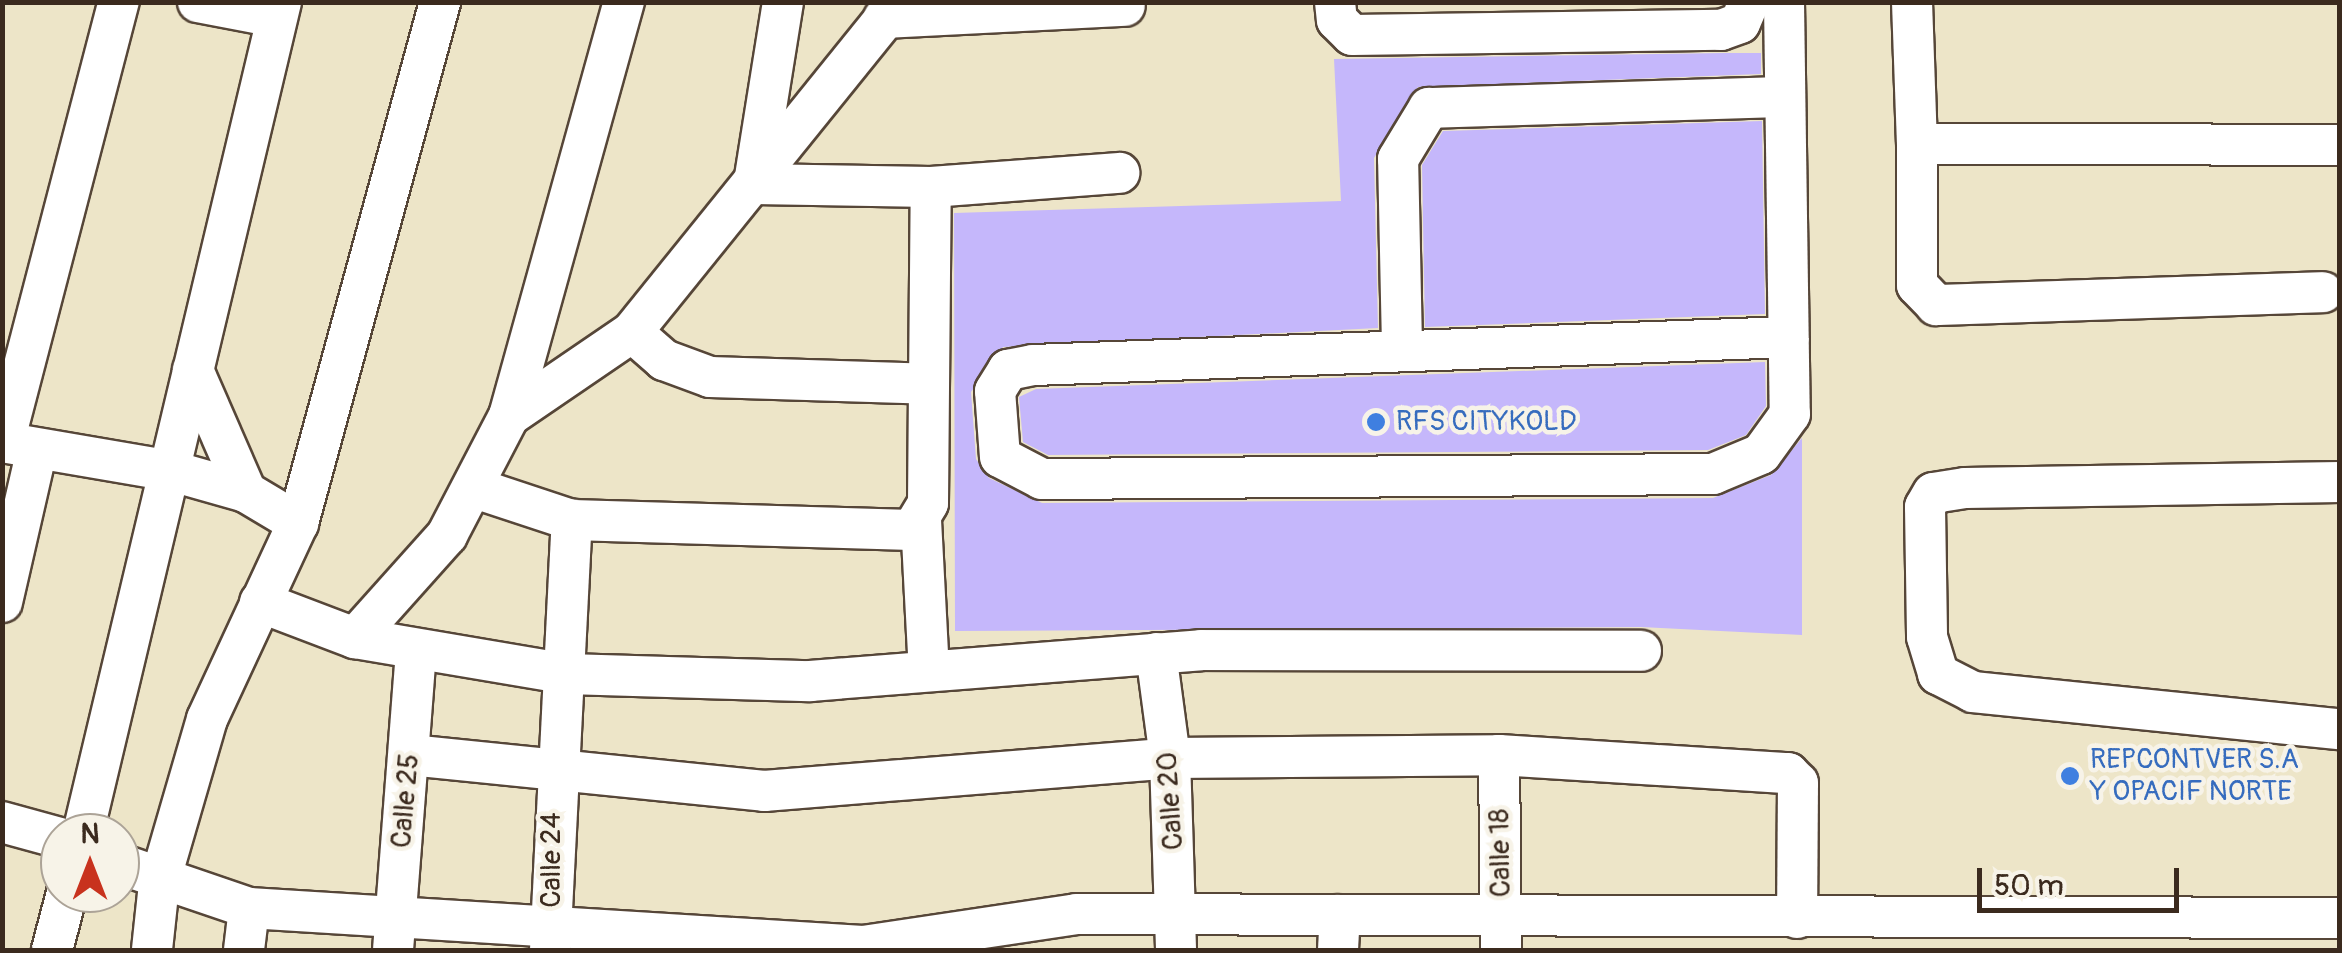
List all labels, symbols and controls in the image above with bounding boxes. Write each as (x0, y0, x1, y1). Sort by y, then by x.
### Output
place label: RFS CITYKOLD (1396, 405, 1576, 439)
marker: RFS CITYKOLD (1365, 411, 1387, 433)
place label: REPCONTVER S.A Y OPACIF NORTE (2090, 743, 2299, 809)
street label: Calle 20 (1151, 751, 1191, 851)
street label: Calle 25 (385, 753, 427, 849)
marker: REPCONTVER S.A Y OPACIF NORTE (2059, 765, 2081, 787)
street label: Calle 18 (1483, 808, 1519, 898)
street label: Calle 24 (535, 812, 569, 908)
north arrow (40, 813, 140, 913)
text: N (81, 817, 99, 852)
scale bar (1982, 848, 2184, 910)
text: 50 m (1994, 867, 2064, 904)

